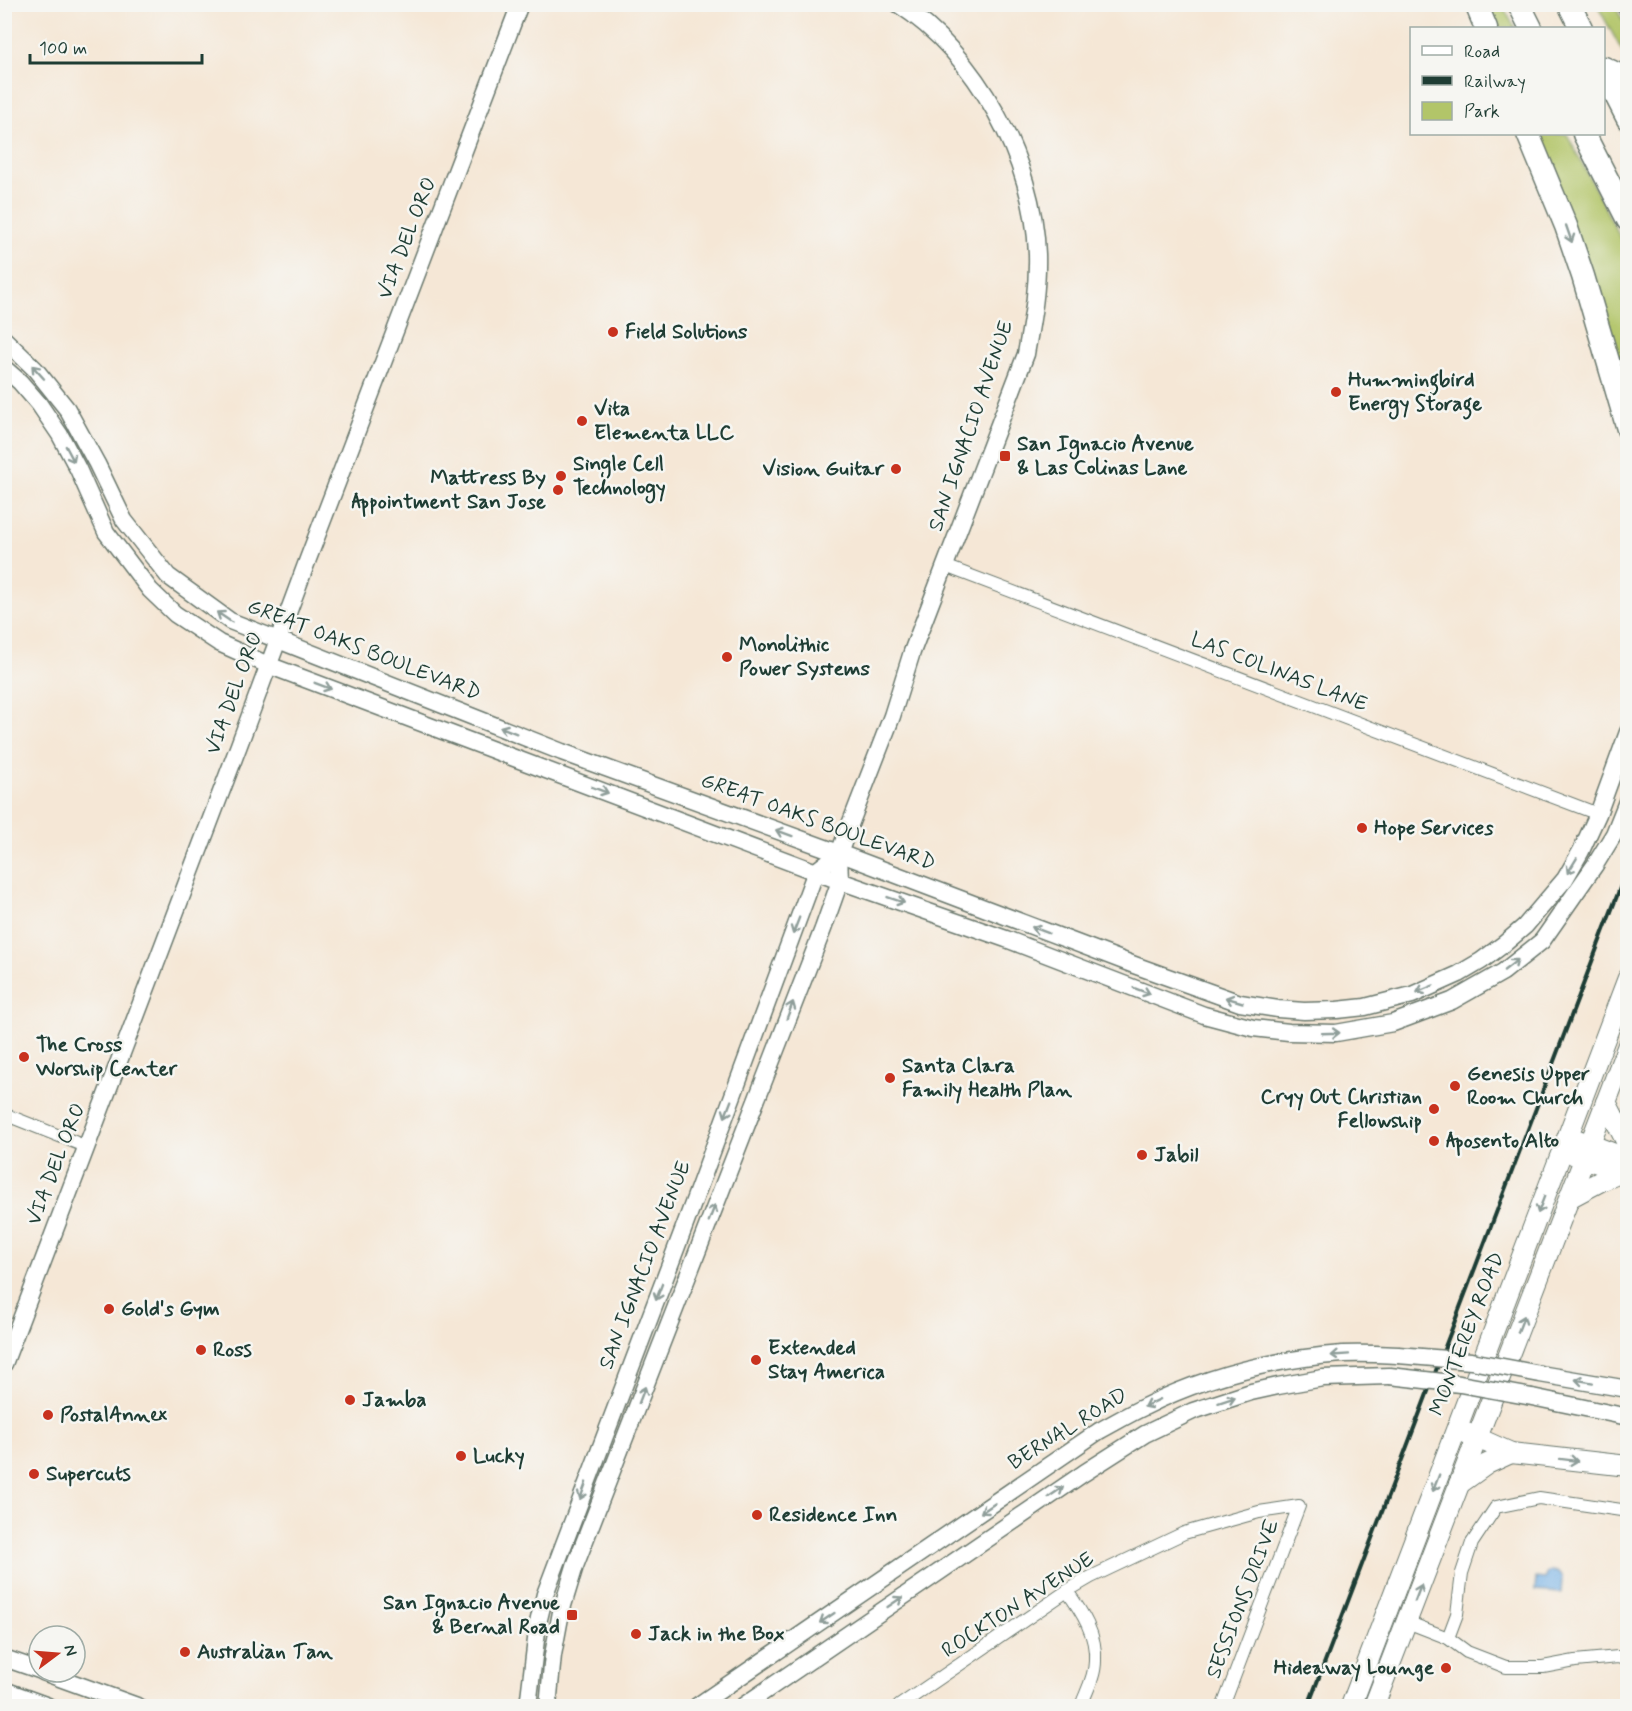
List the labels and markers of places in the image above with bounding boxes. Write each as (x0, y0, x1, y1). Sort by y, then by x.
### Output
place label: Field Solutions (625, 318, 748, 346)
marker: Field Solutions (606, 325, 620, 339)
place label: Hummingbird Energy Storage (1348, 366, 1482, 420)
marker: Hummingbird Energy Storage (1329, 385, 1343, 399)
place label: Vita Elementa LLC (594, 395, 734, 447)
marker: Vita Elementa LLC (575, 414, 589, 428)
place label: San Ignacio Avenue & Las Colinas Lane (1017, 430, 1194, 482)
marker: San Ignacio Avenue & Las Colinas Lane (998, 449, 1012, 463)
place label: Single Cell Technology (573, 450, 666, 504)
place label: Vision Guitar (762, 455, 885, 483)
marker: Vision Guitar (889, 462, 903, 476)
place label: Mattress By Appointment San Jose (352, 464, 546, 517)
marker: Single Cell Technology (554, 469, 568, 483)
marker: Mattress By Appointment San Jose (551, 483, 565, 497)
place label: Monolithic Power Systems (739, 631, 871, 683)
marker: Monolithic Power Systems (720, 650, 734, 664)
place label: Hope Services (1374, 814, 1494, 842)
marker: Hope Services (1355, 821, 1369, 835)
place label: The Cross Worship Center (35, 1031, 179, 1083)
marker: The Cross Worship Center (17, 1050, 31, 1064)
place label: Santa Clara Family Health Plan (902, 1052, 1073, 1104)
place label: Genesis Upper Room Church (1467, 1060, 1590, 1112)
marker: Santa Clara Family Health Plan (883, 1071, 897, 1085)
marker: Genesis Upper Room Church (1448, 1079, 1462, 1093)
place label: Cryy Out Christian Fellowship (1260, 1083, 1422, 1135)
marker: Cryy Out Christian Fellowship (1427, 1102, 1441, 1116)
place label: Aposento Alto (1446, 1127, 1559, 1156)
marker: Aposento Alto (1427, 1134, 1441, 1148)
place label: Jabil (1154, 1141, 1198, 1169)
marker: Jabil (1135, 1148, 1149, 1162)
place label: Gold's Gym (121, 1295, 220, 1323)
marker: Gold's Gym (102, 1302, 116, 1316)
place label: Extended Stay America (768, 1334, 885, 1386)
place label: Ross (213, 1336, 253, 1364)
marker: Ross (194, 1343, 208, 1357)
marker: Extended Stay America (749, 1353, 763, 1367)
place label: Jamba (362, 1386, 427, 1414)
marker: Jamba (343, 1393, 357, 1407)
place label: PostalAnnex (60, 1401, 168, 1429)
marker: PostalAnnex (41, 1408, 55, 1422)
place label: Lucky (473, 1442, 525, 1470)
marker: Lucky (454, 1449, 468, 1463)
place label: Supercuts (46, 1460, 132, 1488)
marker: Supercuts (27, 1467, 41, 1481)
place label: Residence Inn (769, 1501, 897, 1529)
marker: Residence Inn (750, 1508, 764, 1522)
place label: San Ignacio Avenue & Bernal Road (383, 1589, 560, 1641)
marker: San Ignacio Avenue & Bernal Road (565, 1608, 579, 1622)
place label: Jack in the Box (648, 1620, 785, 1648)
marker: Jack in the Box (629, 1627, 643, 1641)
place label: Australian Tan (197, 1638, 333, 1666)
marker: Australian Tan (178, 1645, 192, 1659)
place label: Hideaway Lounge (1273, 1654, 1435, 1682)
marker: Hideaway Lounge (1439, 1661, 1453, 1675)

